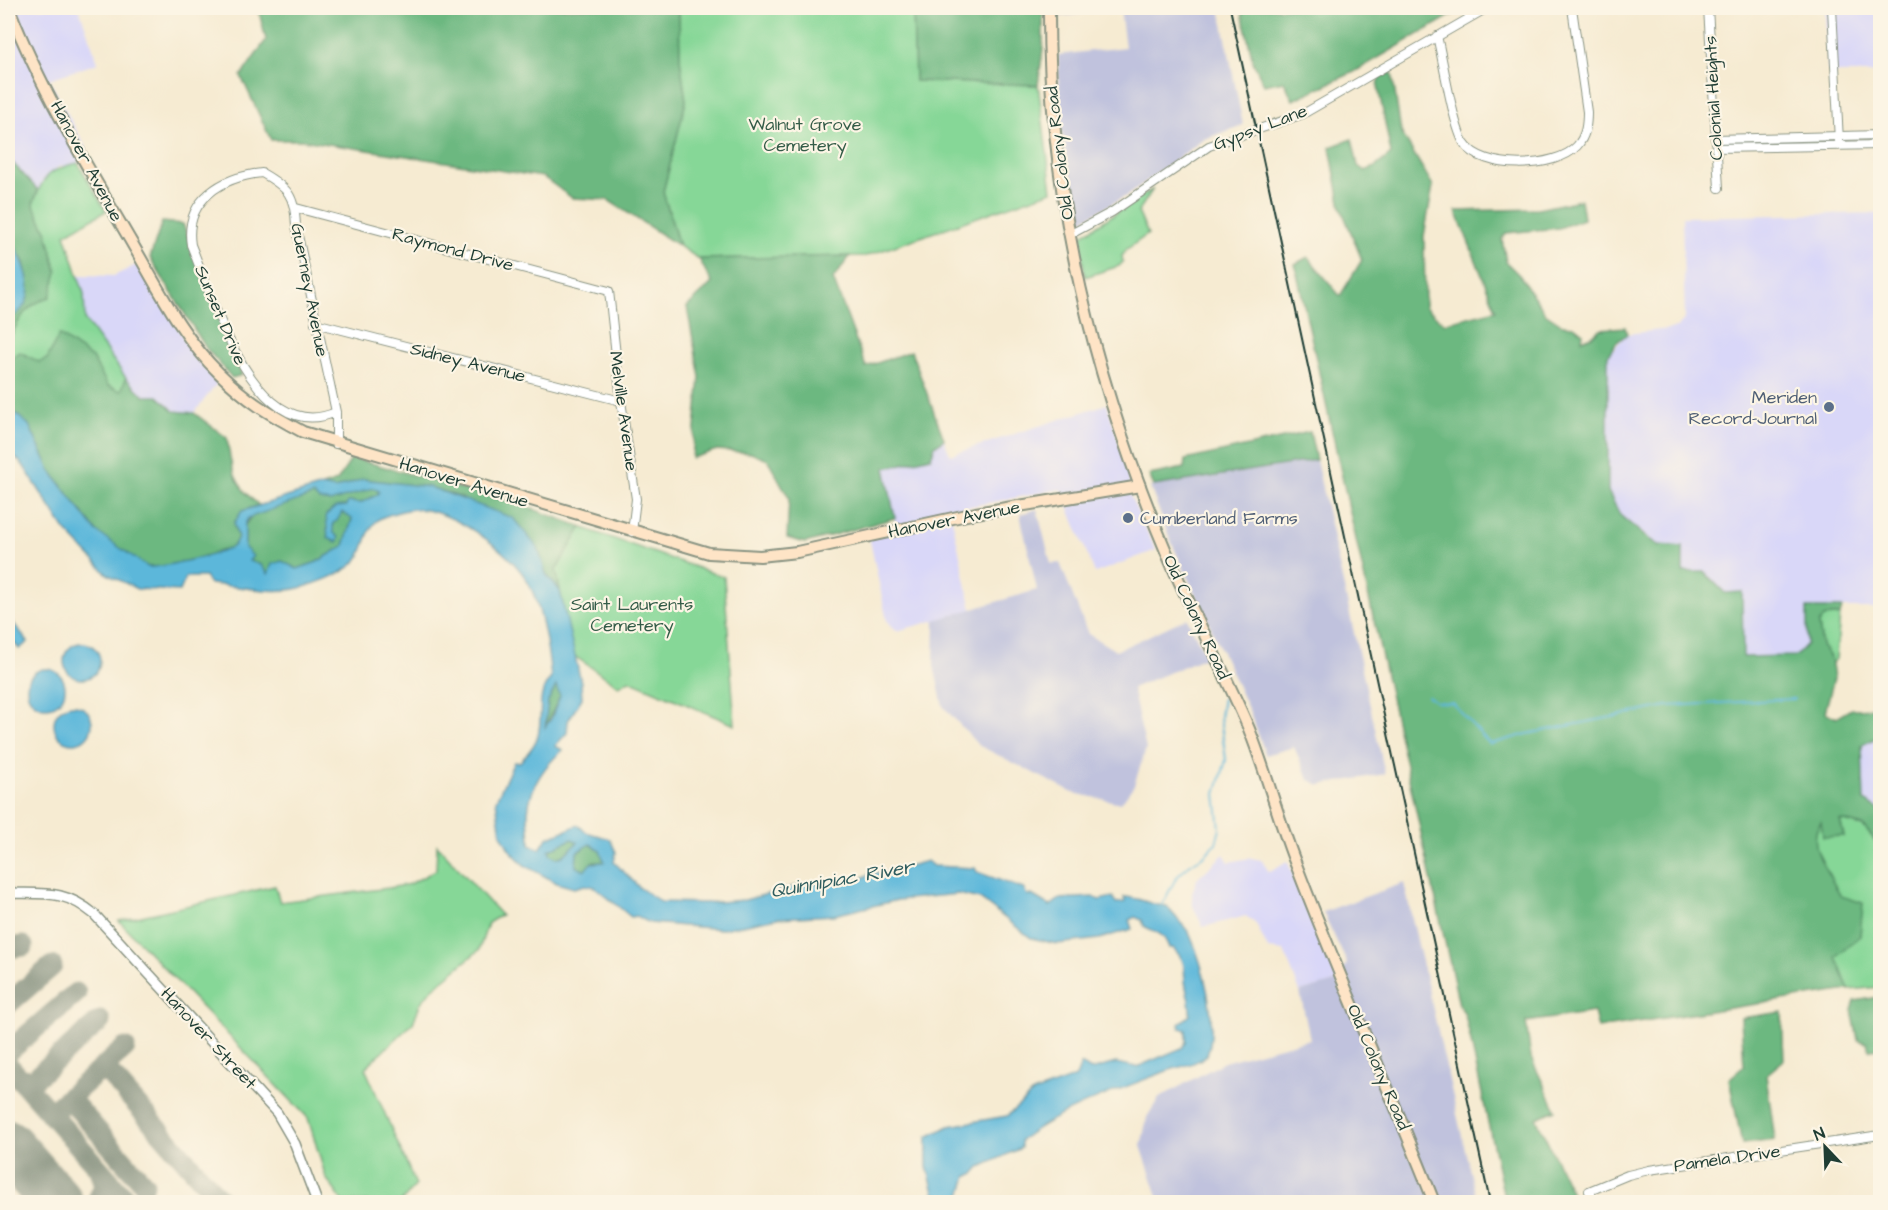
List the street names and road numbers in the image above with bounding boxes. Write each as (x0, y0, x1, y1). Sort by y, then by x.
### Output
street label: Colonial Heights (1698, 35, 1730, 161)
street label: Old Colony Road (1039, 85, 1081, 221)
street label: Hanover Avenue (44, 96, 129, 226)
street label: Gypsy Lane (1210, 98, 1311, 158)
street label: Guerney Avenue (283, 221, 335, 359)
street label: Raymond Drive (389, 221, 517, 279)
street label: Sunset Drive (188, 261, 253, 369)
street label: Sidney Avenue (407, 336, 528, 390)
street label: Melville Avenue (603, 350, 644, 473)
street label: Hanover Avenue (396, 451, 532, 514)
street label: Hanover Avenue (886, 494, 1022, 545)
street label: Old Colony Road (1156, 551, 1236, 684)
street label: Hanover Street (155, 982, 263, 1095)
street label: Old Colony Road (1340, 1000, 1416, 1134)
street label: Pamela Drive (1672, 1139, 1782, 1178)

